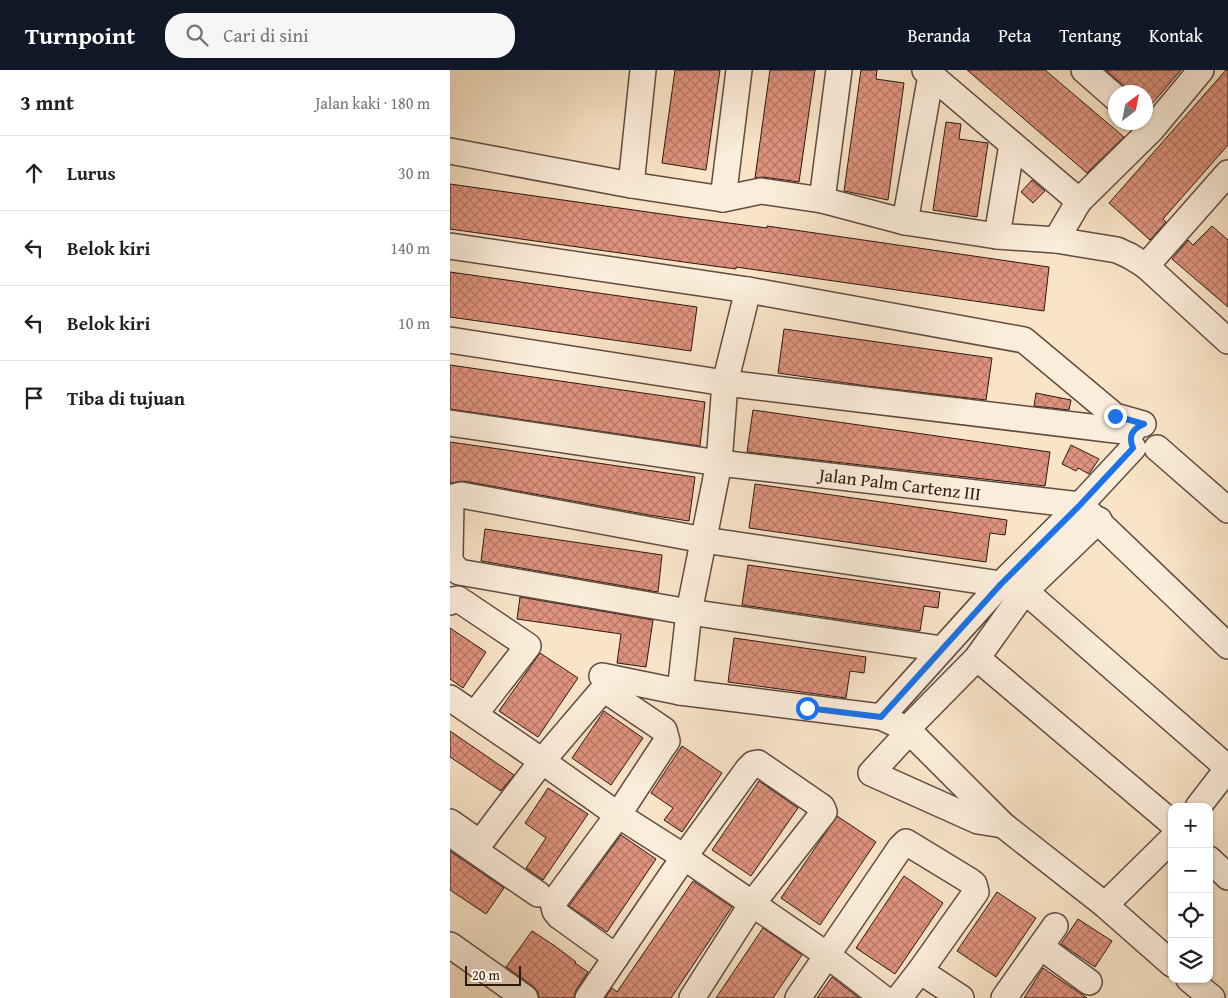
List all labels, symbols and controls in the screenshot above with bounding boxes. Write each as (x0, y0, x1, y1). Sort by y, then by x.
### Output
search box (165, 13, 515, 58)
text: Turnpoint (25, 18, 135, 53)
icon: search (183, 21, 211, 49)
text: Cari di sini (223, 21, 308, 49)
text: Beranda (908, 22, 970, 49)
text: Peta (998, 22, 1031, 49)
text: Tentang (1059, 22, 1121, 49)
text: Kontak (1149, 22, 1203, 49)
north arrow (1108, 85, 1153, 130)
text: 3 mnt (20, 87, 74, 118)
text: Jalan kaki · 180 m (315, 91, 430, 115)
icon: ahead (20, 159, 48, 187)
text: Lurus (67, 159, 116, 187)
text: 30 m (398, 161, 430, 185)
icon: left (20, 234, 48, 262)
text: Belok kiri (67, 234, 150, 262)
text: 140 m (390, 236, 430, 260)
icon: left (20, 309, 48, 337)
text: Belok kiri (67, 309, 150, 337)
text: 10 m (398, 311, 430, 335)
icon: arrive (20, 384, 48, 412)
text: Tiba di tujuan (67, 384, 185, 412)
route end (1104, 405, 1127, 428)
street label: Jalan Palm Cartenz III (816, 460, 982, 507)
route start (796, 697, 819, 720)
map controls (1168, 803, 1213, 983)
button: + (1168, 803, 1213, 848)
button: − (1168, 848, 1213, 893)
button: locate (1168, 893, 1213, 938)
button: layers (1168, 938, 1213, 983)
scale bar (465, 963, 521, 986)
text: 20 m (472, 965, 500, 985)

